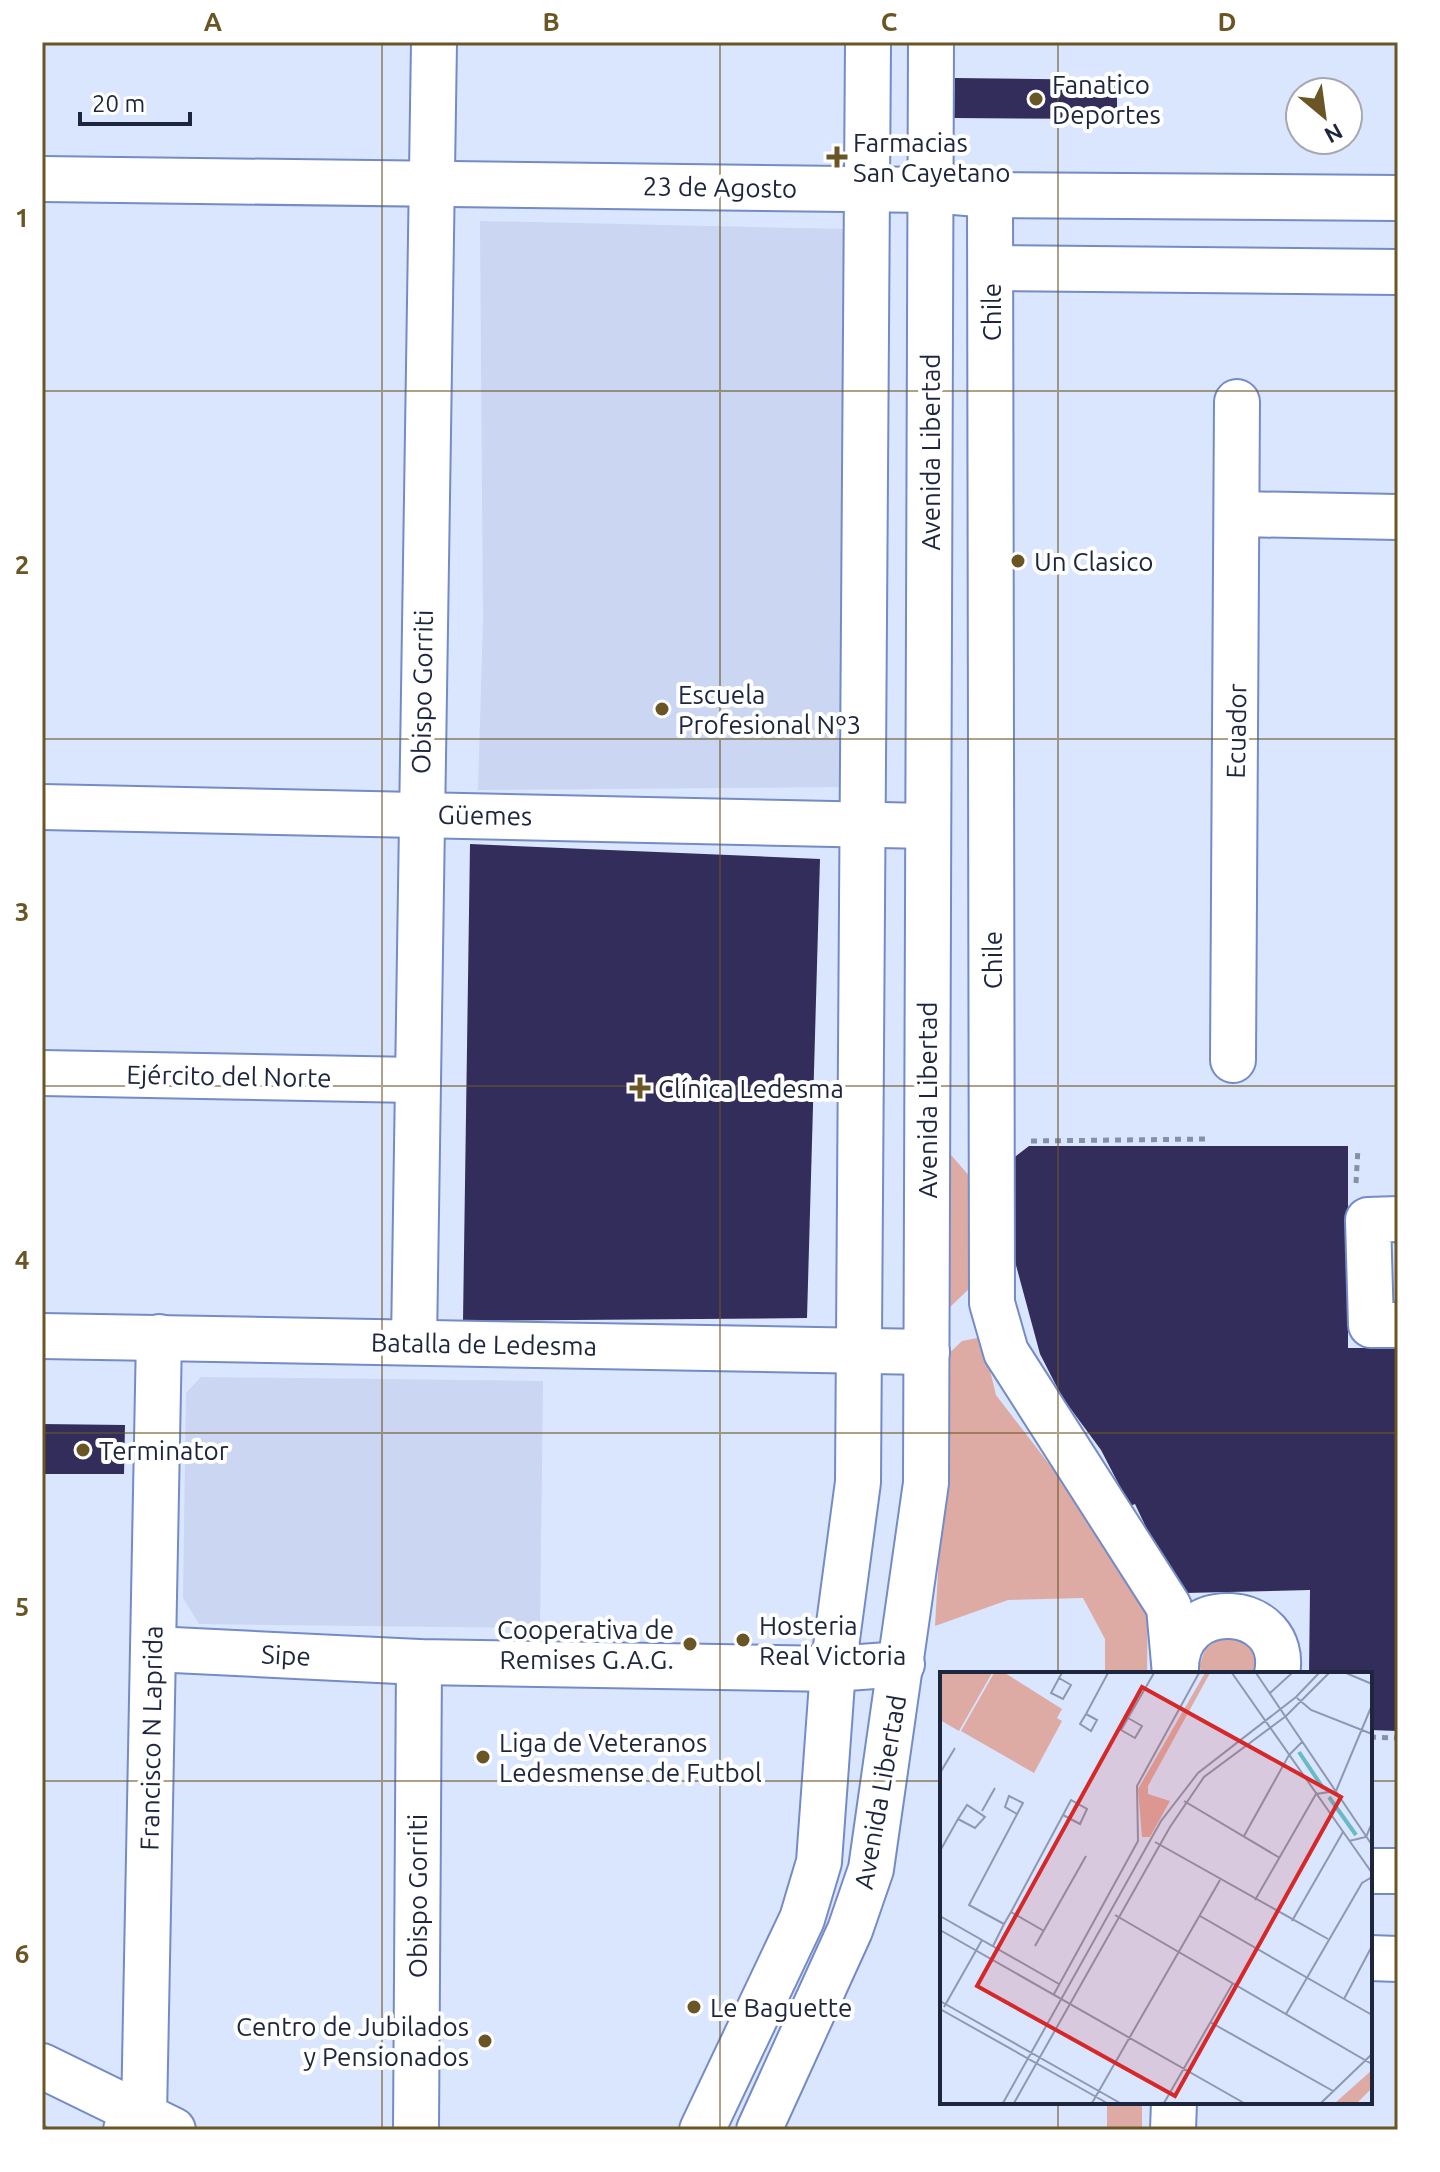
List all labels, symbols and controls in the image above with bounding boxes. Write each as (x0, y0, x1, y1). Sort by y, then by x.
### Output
text: A (204, 7, 223, 36)
text: B (542, 7, 560, 36)
text: C (881, 7, 898, 36)
text: D (1218, 7, 1236, 36)
place label: Fanatico Deportes (1052, 70, 1161, 129)
scale bar (80, 76, 190, 126)
north arrow (1284, 76, 1364, 156)
text: 20 m (92, 90, 145, 117)
marker: Fanatico Deportes (1027, 90, 1045, 108)
text: N (1321, 119, 1347, 149)
place label: Farmacias San Cayetano (853, 128, 1011, 187)
marker: Farmacias San Cayetano (828, 148, 846, 166)
street label: 23 de Agosto (643, 171, 797, 203)
text: 1 (15, 203, 29, 232)
street label: Chile (977, 283, 1006, 341)
street label: Avenida Libertad (916, 354, 945, 550)
place label: Un Clasico (1034, 547, 1154, 576)
text: 2 (15, 550, 29, 579)
marker: Un Clasico (1009, 552, 1027, 570)
street label: Obispo Gorriti (406, 610, 438, 774)
place label: Escuela Profesional Nº3 (678, 680, 861, 739)
street label: Ecuador (1221, 683, 1251, 779)
marker: Escuela Profesional Nº3 (653, 700, 671, 718)
street label: Güemes (437, 800, 533, 830)
text: 3 (15, 897, 29, 926)
street label: Chile (978, 931, 1007, 989)
street label: Avenida Libertad (913, 1002, 942, 1198)
street label: Ejército del Norte (126, 1060, 332, 1092)
place label: Clínica Ledesma (658, 1074, 844, 1103)
marker: Clínica Ledesma (629, 1077, 651, 1099)
text: 4 (15, 1245, 29, 1274)
street label: Batalla de Ledesma (371, 1328, 597, 1360)
place label: Terminator (99, 1436, 229, 1465)
marker: Terminator (74, 1441, 92, 1459)
text: 5 (15, 1592, 29, 1621)
place label: Hosteria Real Victoria (759, 1611, 906, 1670)
place label: Cooperativa de Remises G.A.G. (497, 1615, 674, 1674)
street label: Francisco N Laprida (135, 1625, 167, 1851)
marker: Hosteria Real Victoria (734, 1631, 752, 1649)
marker: Cooperativa de Remises G.A.G. (681, 1635, 699, 1653)
street label: Sipe (261, 1639, 311, 1671)
inset map (940, 1672, 1372, 2104)
street label: Avenida Libertad (849, 1693, 911, 1891)
place label: Liga de Veteranos Ledesmense de Futbol (499, 1728, 762, 1787)
marker: Liga de Veteranos Ledesmense de Futbol (474, 1748, 492, 1766)
street label: Obispo Gorriti (403, 1814, 432, 1978)
text: 6 (15, 1939, 29, 1968)
place label: Le Baguette (710, 1993, 852, 2022)
marker: Le Baguette (685, 1998, 703, 2016)
place label: Centro de Jubilados y Pensionados (236, 2012, 469, 2071)
marker: Centro de Jubilados y Pensionados (476, 2032, 494, 2050)

